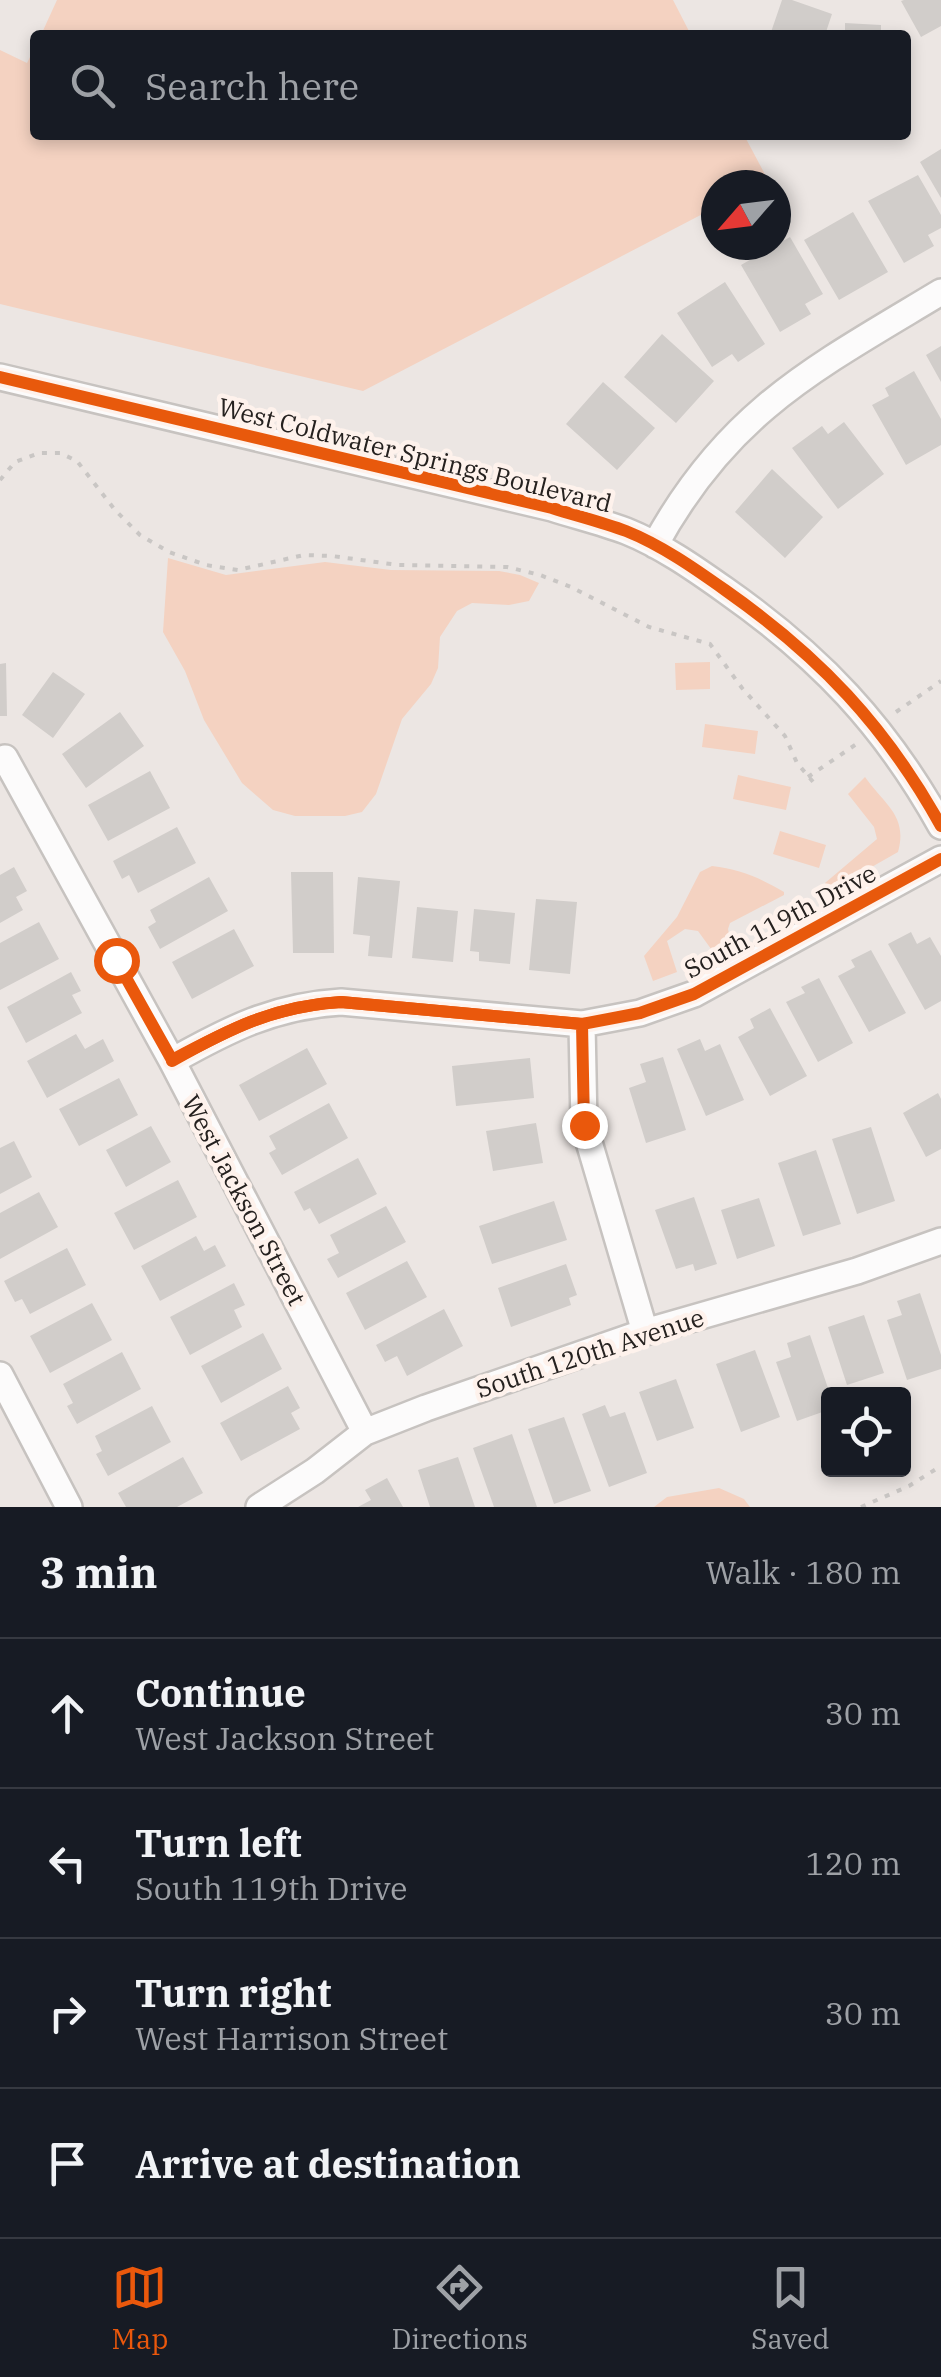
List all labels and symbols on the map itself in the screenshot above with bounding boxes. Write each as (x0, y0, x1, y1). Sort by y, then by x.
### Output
north arrow (701, 170, 791, 260)
street label: West Coldwater Springs Boulevard (215, 390, 615, 519)
street label: South 119th Drive (678, 856, 881, 985)
route start (94, 938, 140, 984)
street label: West Jackson Street (175, 1089, 314, 1311)
route end (562, 1103, 608, 1149)
street label: South 120th Avenue (472, 1300, 708, 1405)

